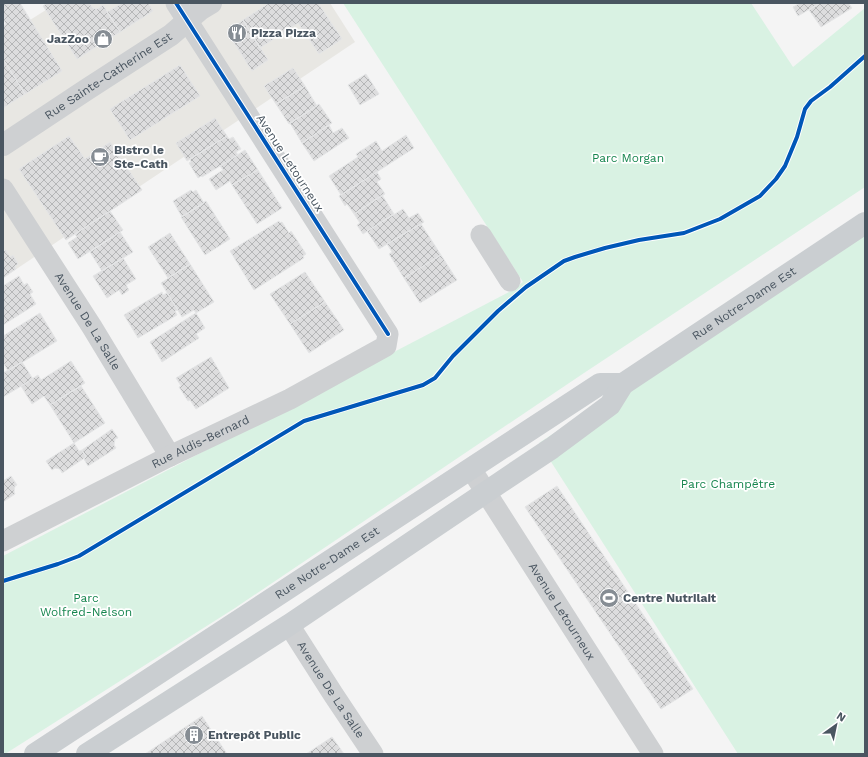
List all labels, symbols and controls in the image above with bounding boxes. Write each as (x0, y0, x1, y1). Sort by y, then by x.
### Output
restaurant icon: Pizza Pizza (226, 22, 248, 44)
place label: Pizza Pizza (251, 26, 316, 40)
shop icon: JazZoo (92, 28, 114, 50)
street label: Rue Sainte-Catherine Est (42, 29, 175, 122)
place label: JazZoo (47, 32, 89, 46)
street label: Avenue Letourneux (253, 112, 327, 214)
place label: Bistro le Ste-Cath (114, 143, 168, 171)
cafe icon: Bistro le Ste-Cath (89, 146, 111, 168)
park label: Parc Morgan (592, 151, 664, 165)
street label: Rue Notre-Dame Est (689, 264, 799, 343)
street label: Avenue De La Salle (52, 270, 123, 373)
street label: Rue Aldis-Bernard (149, 412, 252, 471)
park label: Parc Champêtre (681, 477, 775, 491)
street label: Rue Notre-Dame Est (272, 524, 382, 602)
street label: Avenue Letourneux (526, 560, 598, 663)
sports icon: Centre Nutrilait (598, 587, 620, 609)
park label: Parc Wolfred-Nelson (40, 591, 132, 619)
place label: Centre Nutrilait (623, 591, 717, 605)
street label: Avenue De La Salle (294, 639, 367, 741)
north arrow (816, 705, 856, 745)
text: N (834, 709, 848, 725)
building icon: Entrepôt Public (183, 724, 205, 746)
place label: Entrepôt Public (208, 728, 301, 742)

